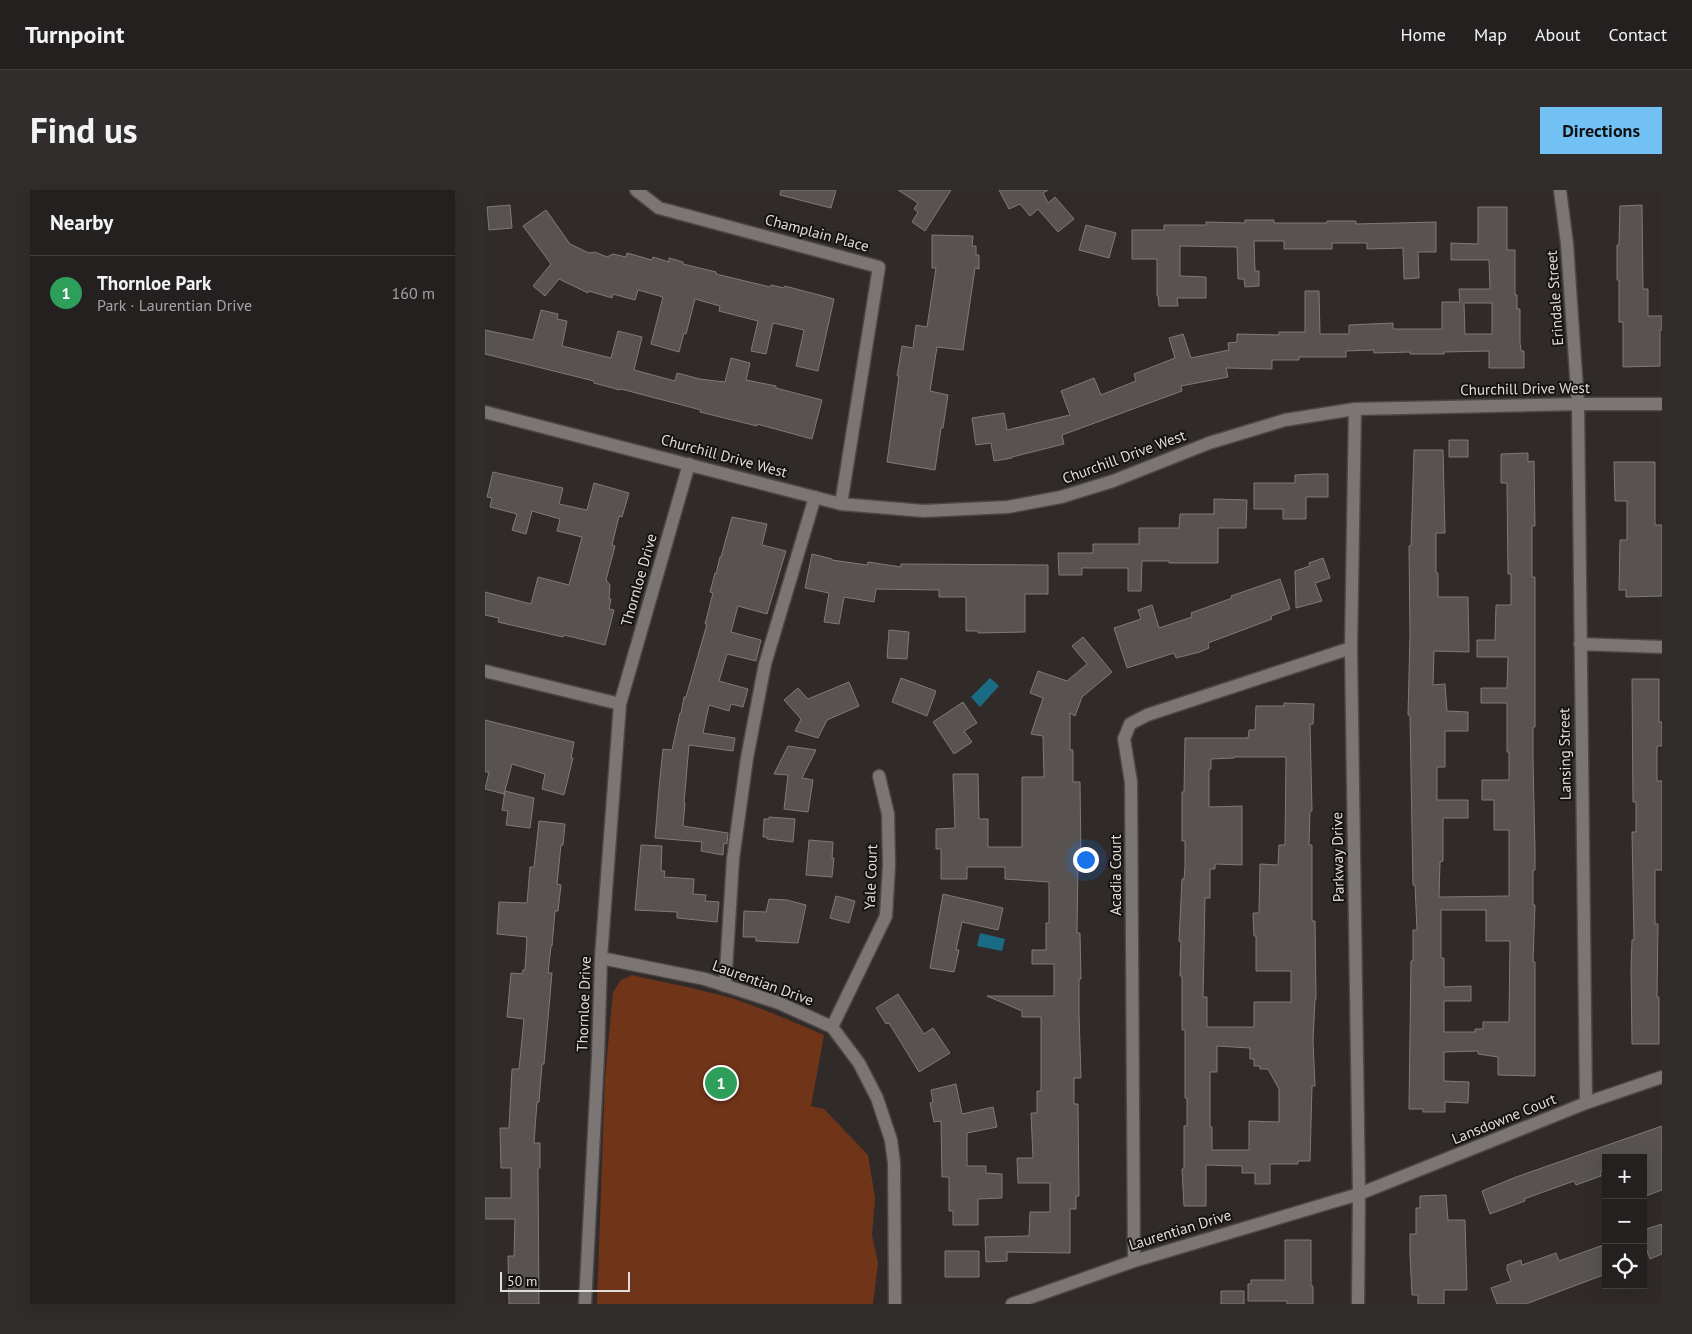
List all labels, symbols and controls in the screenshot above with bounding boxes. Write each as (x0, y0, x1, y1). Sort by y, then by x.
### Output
text: Turnpoint (25, 19, 124, 50)
text: Home (1400, 23, 1446, 46)
text: Map (1474, 23, 1507, 46)
text: About (1535, 23, 1581, 46)
text: Contact (1609, 23, 1667, 46)
text: Find us (30, 107, 138, 153)
button: Directions (1540, 107, 1662, 154)
text: Nearby (50, 209, 113, 236)
street label: Champlain Place (763, 210, 871, 256)
street label: Erindale Street (1542, 250, 1567, 346)
text: Thornloe Park (97, 271, 211, 295)
text: 1 (61, 283, 71, 303)
text: 160 m (392, 283, 435, 303)
text: Park · Laurentian Drive (97, 295, 252, 315)
street label: Churchill Drive West (1460, 378, 1590, 399)
street label: Churchill Drive West (1060, 425, 1188, 488)
street label: Churchill Drive West (659, 430, 789, 481)
street label: Thornloe Drive (616, 531, 661, 628)
street label: Lansing Street (1554, 708, 1575, 800)
street label: Parkway Drive (1327, 812, 1348, 902)
street label: Acadia Court (1106, 834, 1125, 916)
street label: Yale Court (860, 844, 881, 910)
your location (1073, 847, 1099, 873)
street label: Laurentian Drive (710, 955, 816, 1010)
street label: Thornloe Drive (572, 956, 595, 1052)
pin: 1 (705, 1064, 737, 1102)
street label: Lansdowne Court (1449, 1089, 1559, 1148)
map controls (1602, 1154, 1647, 1289)
button: + (1602, 1154, 1647, 1199)
button: − (1602, 1199, 1647, 1244)
street label: Laurentian Drive (1126, 1205, 1233, 1254)
button: locate (1602, 1244, 1647, 1289)
scale bar (500, 1269, 630, 1292)
text: 50 m (507, 1272, 537, 1290)

